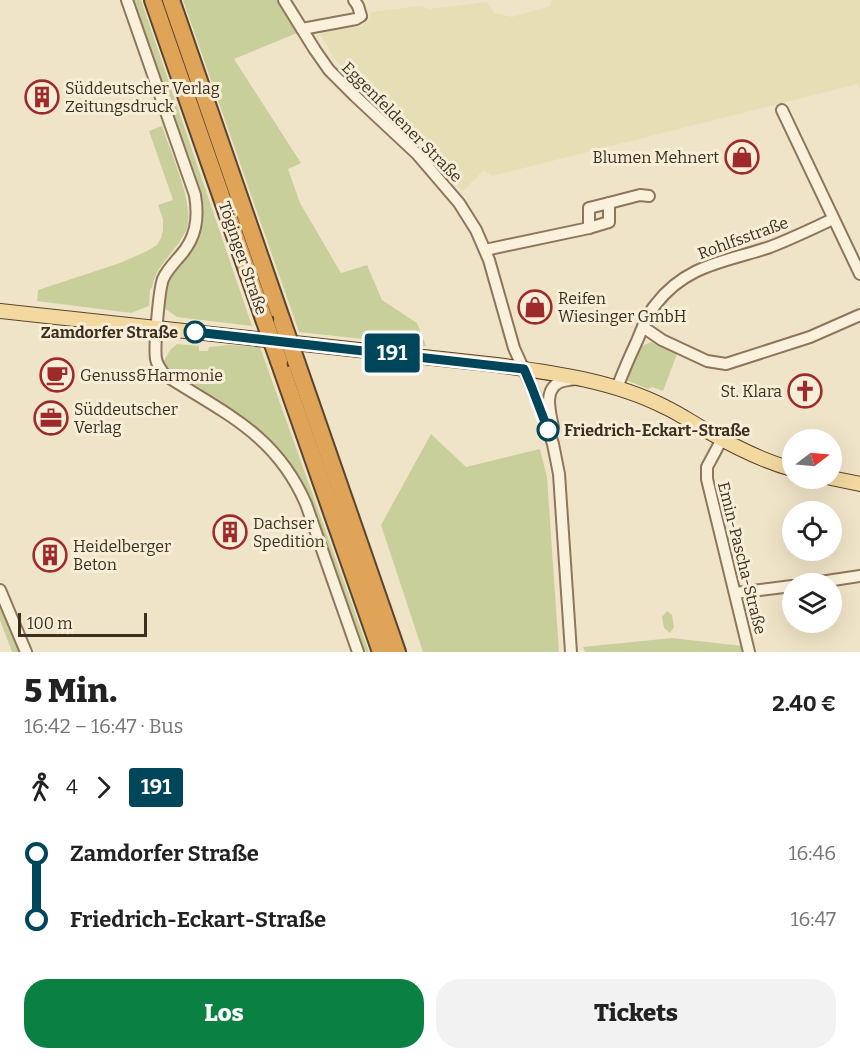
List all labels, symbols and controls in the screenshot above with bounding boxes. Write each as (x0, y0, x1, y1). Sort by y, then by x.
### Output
street label: Eggenfeldener Straße (338, 58, 466, 186)
building icon: Süddeutscher Verlag Zeitungsdruck (24, 79, 60, 115)
place label: Süddeutscher Verlag Zeitungsdruck (65, 79, 220, 116)
shop icon: Blumen Mehnert (724, 139, 760, 175)
place label: Blumen Mehnert (593, 148, 719, 167)
street label: Töginger Straße (215, 199, 271, 317)
street label: Rohlfsstraße (695, 213, 791, 263)
shop icon: Reifen Wiesinger GmbH (517, 289, 553, 325)
place label: Reifen Wiesinger GmbH (558, 289, 687, 326)
marker: Zamdorfer Straße (184, 321, 206, 343)
place label: Zamdorfer Straße (41, 323, 178, 342)
line badge: 191 (358, 334, 426, 372)
text: 191 (377, 340, 407, 366)
cafe icon: Genuss&Harmonie (39, 357, 75, 393)
place label: Genuss&Harmonie (80, 366, 223, 385)
church icon: St. Klara (787, 373, 823, 409)
place label: St. Klara (720, 382, 782, 401)
office icon: Süddeutscher Verlag (33, 400, 69, 436)
place label: Süddeutscher Verlag (74, 400, 178, 437)
marker: Friedrich-Eckart-Straße (537, 419, 559, 441)
place label: Friedrich-Eckart-Straße (564, 421, 750, 440)
north arrow (782, 429, 842, 489)
map controls (782, 429, 842, 633)
street label: Emin-Pascha-Straße (714, 480, 770, 636)
button: locate (782, 501, 842, 561)
building icon: Dachser Spedition (212, 514, 248, 550)
place label: Dachser Spedition (253, 514, 325, 551)
building icon: Heidelberger Beton (32, 537, 68, 573)
place label: Heidelberger Beton (73, 537, 171, 574)
button: layers (782, 573, 842, 633)
scale bar (18, 610, 147, 638)
text: 100 m (27, 614, 72, 633)
text: 5 Min. (24, 671, 117, 711)
text: 2.40 € (772, 690, 836, 717)
text: 16:42 – 16:47 · Bus (24, 714, 183, 738)
icon: walk (24, 771, 57, 804)
icon: forward (87, 771, 120, 804)
text: 191 (141, 774, 171, 800)
text: 4 (66, 775, 78, 799)
text: Zamdorfer Straße (70, 840, 259, 867)
text: 16:46 (789, 841, 836, 865)
text: Friedrich-Eckart-Straße (70, 906, 326, 933)
text: 16:47 (790, 907, 836, 931)
button: Los (24, 979, 424, 1048)
button: Tickets (436, 979, 836, 1048)

